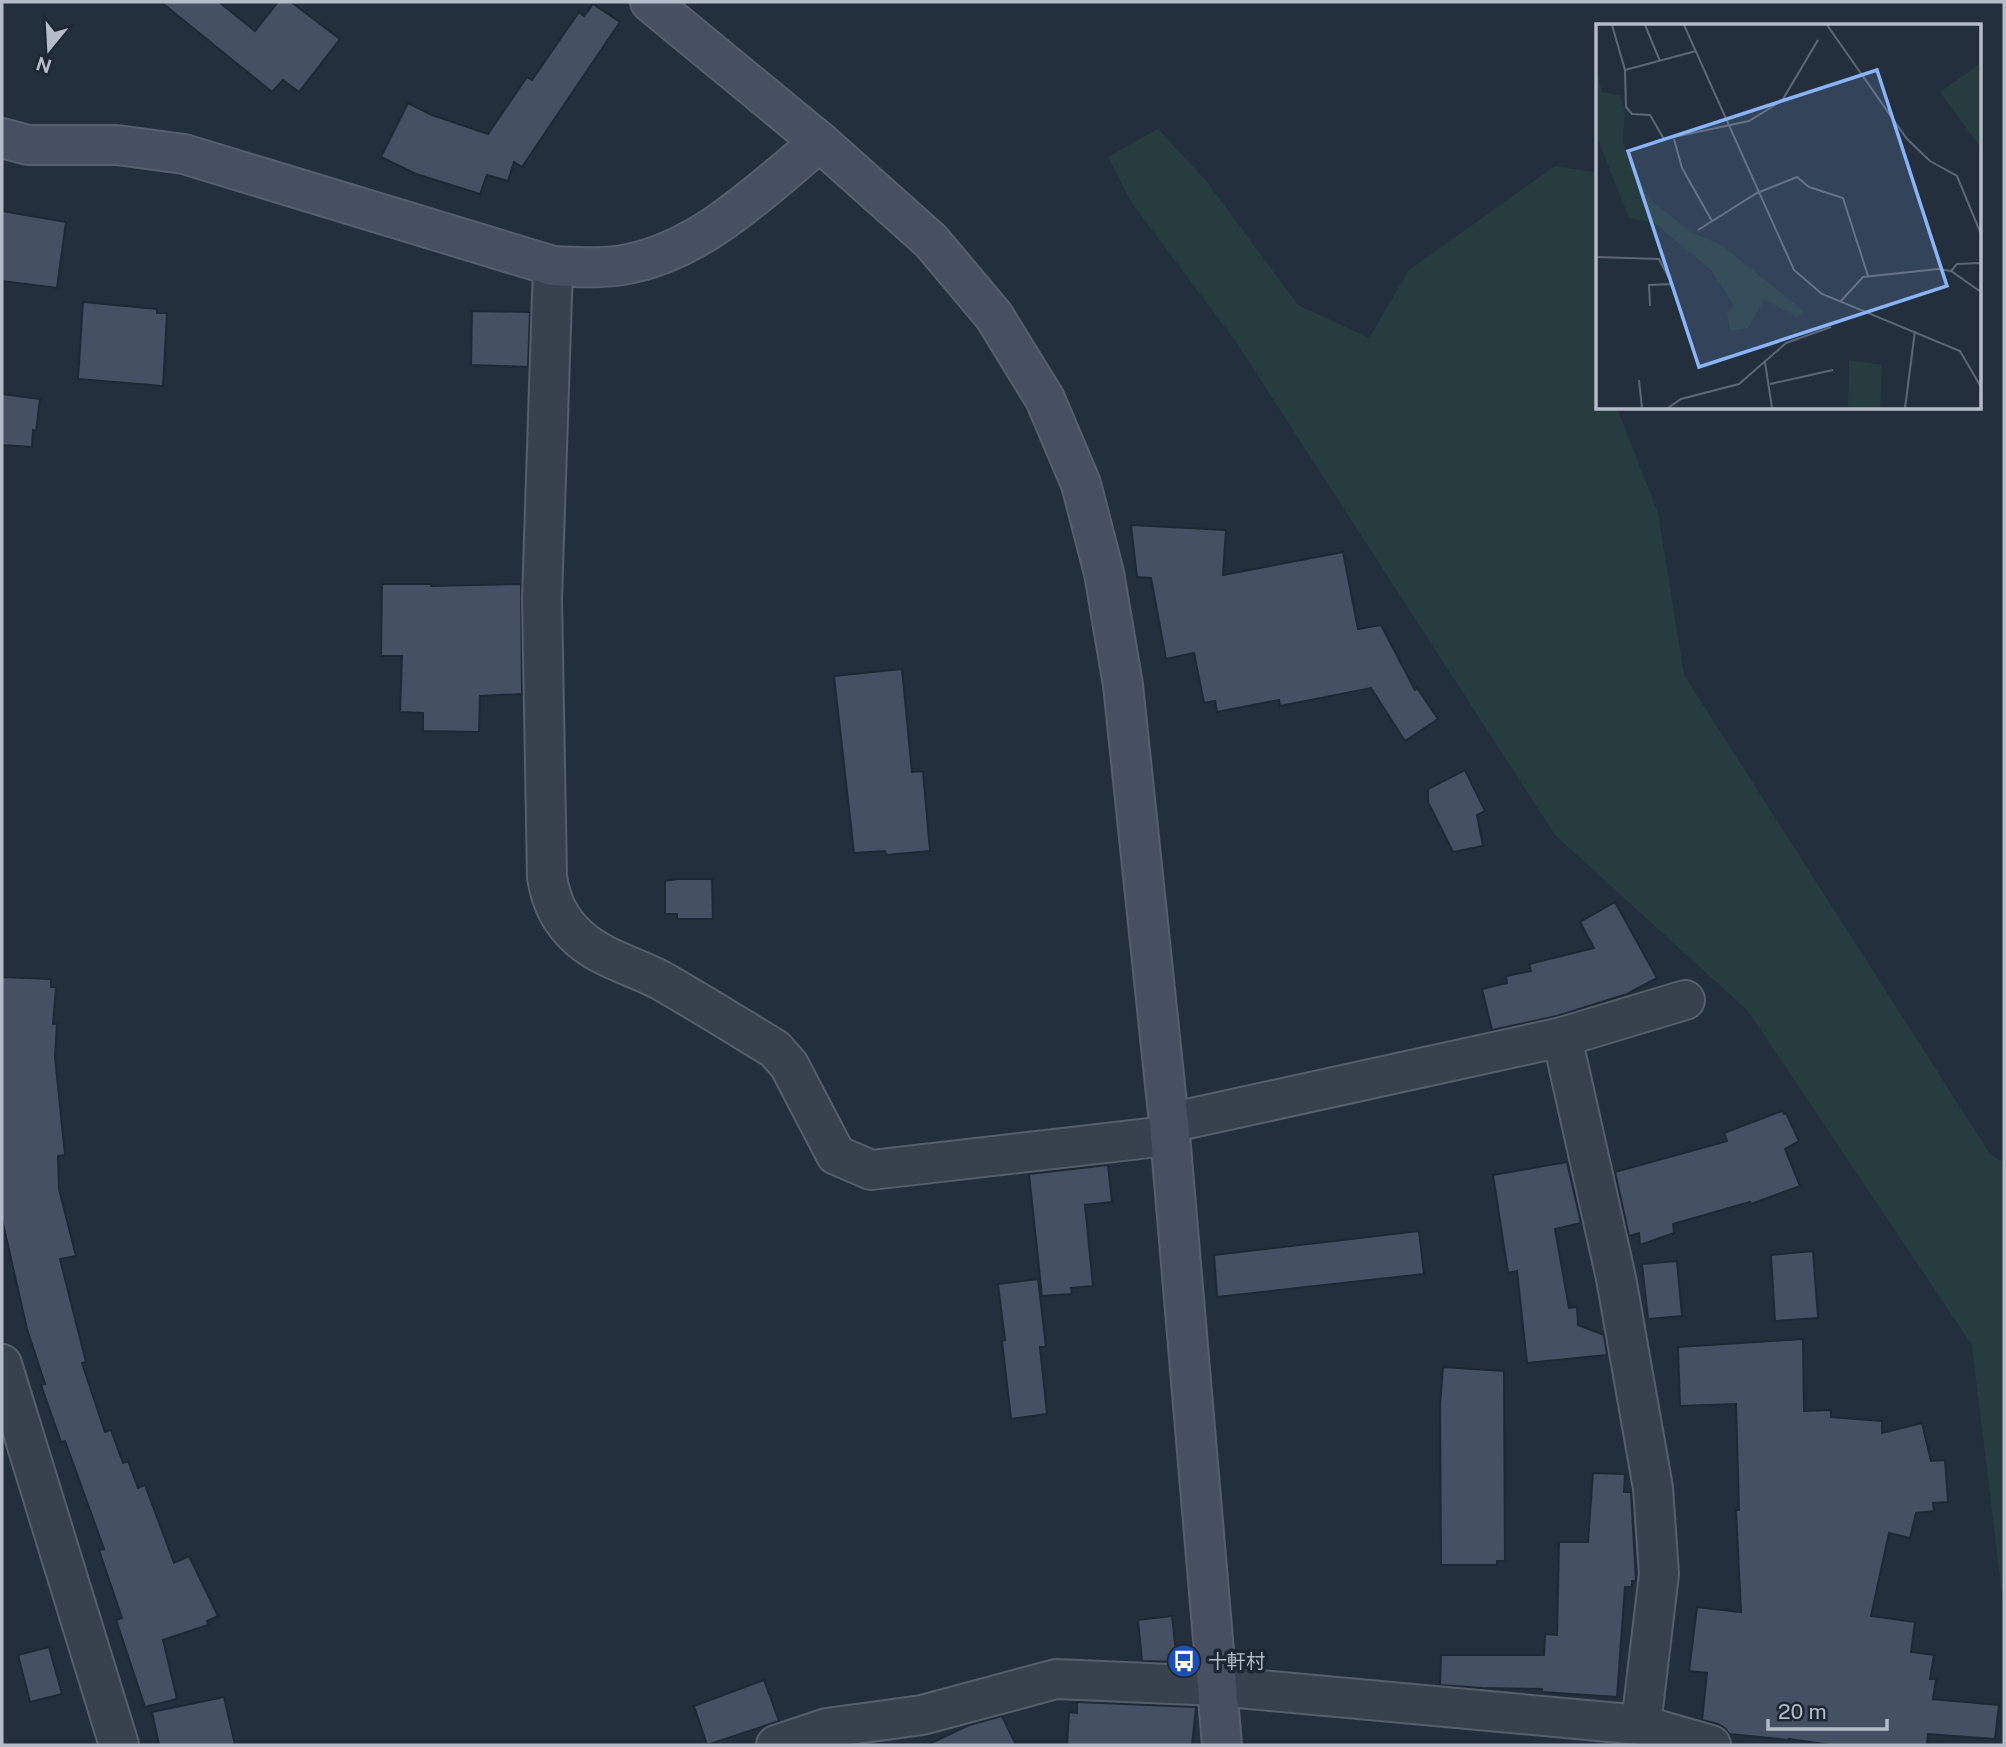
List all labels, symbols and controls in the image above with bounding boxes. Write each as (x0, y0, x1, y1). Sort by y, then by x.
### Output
north arrow (14, 14, 84, 84)
inset map (1596, 24, 1982, 410)
text: N (33, 52, 54, 78)
bus stop icon: 十軒村 (1165, 1642, 1203, 1680)
place label: 十軒村 (1208, 1650, 1265, 1672)
scale bar (1768, 1688, 1887, 1732)
text: 20 m (1778, 1699, 1827, 1724)

